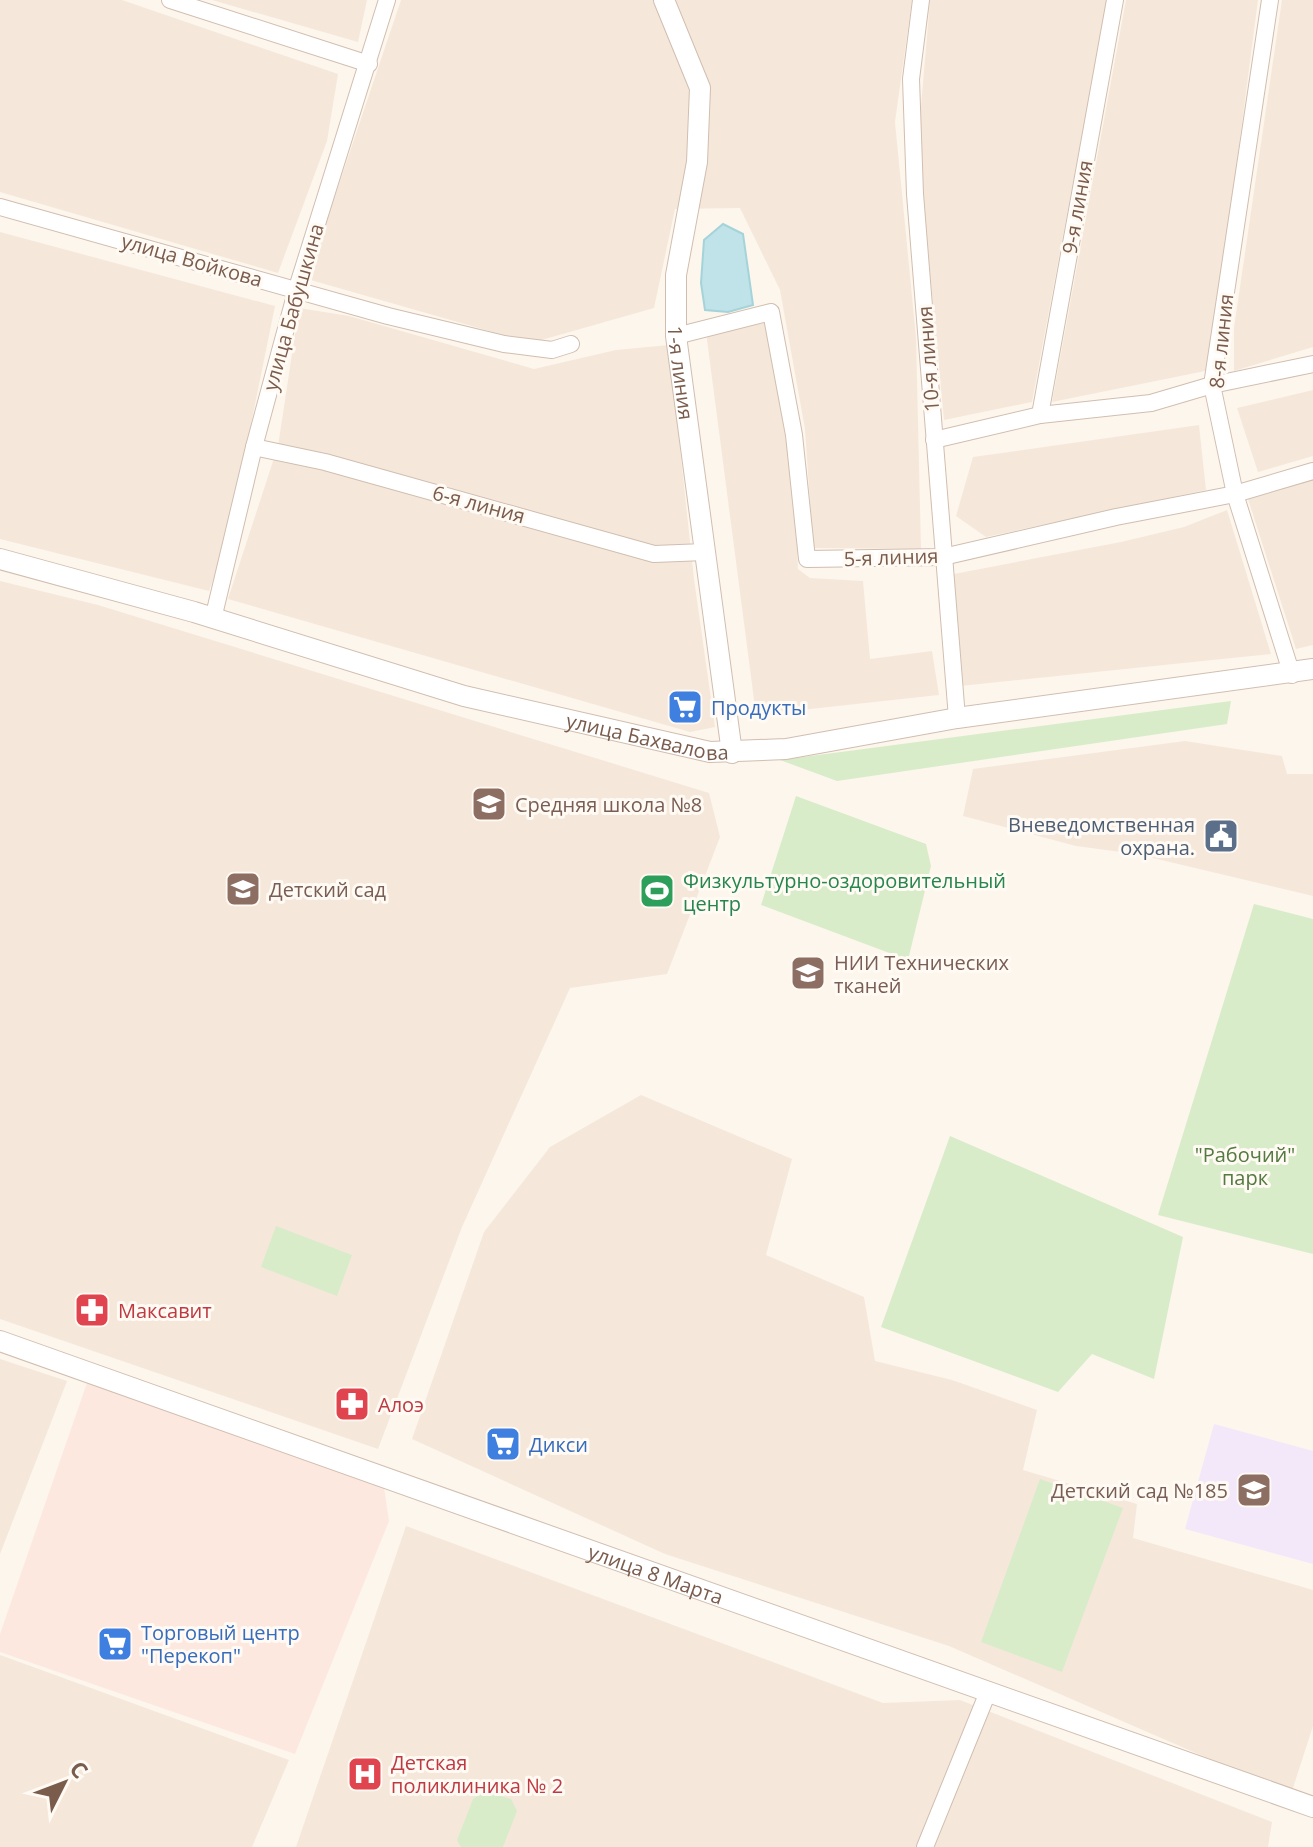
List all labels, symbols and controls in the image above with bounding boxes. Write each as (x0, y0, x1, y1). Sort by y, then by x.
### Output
street label: 9-я линия (1055, 158, 1099, 256)
street label: улица Бабушкина (256, 220, 330, 394)
street label: улица Войкова (118, 227, 266, 293)
street label: 8-я линия (1203, 292, 1239, 390)
street label: 10-я линия (911, 305, 945, 413)
street label: 1-я линия (663, 326, 701, 421)
street label: 6-я линия (430, 479, 528, 529)
street label: 5-я линия (843, 542, 939, 572)
supermarket icon: Продукты (666, 688, 704, 726)
place label: Продукты (711, 694, 806, 721)
street label: улица Бахвалова (564, 706, 729, 766)
school or university icon: Средняя школа №8 (470, 785, 508, 823)
place label: Средняя школа №8 (515, 791, 702, 818)
place label: Вневедомственная охрана. (1008, 811, 1195, 861)
public building icon: Вневедомственная охрана. (1202, 817, 1240, 855)
place label: Физкультурно-оздоровительный центр (683, 867, 1006, 917)
school or university icon: Детский сад (224, 870, 262, 908)
sports icon: Физкультурно-оздоровительный центр (638, 872, 676, 910)
place label: Детский сад (269, 876, 387, 903)
place label: НИИ Технических тканей (834, 949, 1009, 999)
school or university icon: НИИ Технических тканей (789, 954, 827, 992)
park label: "Рабочий" парк (1195, 1141, 1295, 1191)
pharmacy icon: Максавит (73, 1291, 111, 1329)
place label: Максавит (118, 1297, 212, 1324)
pharmacy icon: Алоэ (333, 1385, 371, 1423)
place label: Алоэ (378, 1391, 424, 1418)
supermarket icon: Дикси (484, 1425, 522, 1463)
place label: Дикси (529, 1431, 588, 1458)
school or university icon: Детский сад №185 (1235, 1471, 1273, 1509)
place label: Детский сад №185 (1051, 1477, 1228, 1504)
street label: улица 8 Марта (585, 1537, 727, 1610)
place label: Торговый центр "Перекоп" (141, 1619, 300, 1669)
supermarket icon: Торговый центр "Перекоп" (96, 1625, 134, 1663)
north arrow (24, 1743, 104, 1823)
place label: Детская поликлиника № 2 (391, 1749, 563, 1799)
text: С (64, 1754, 95, 1784)
hospital icon: Детская поликлиника № 2 (346, 1755, 384, 1793)

